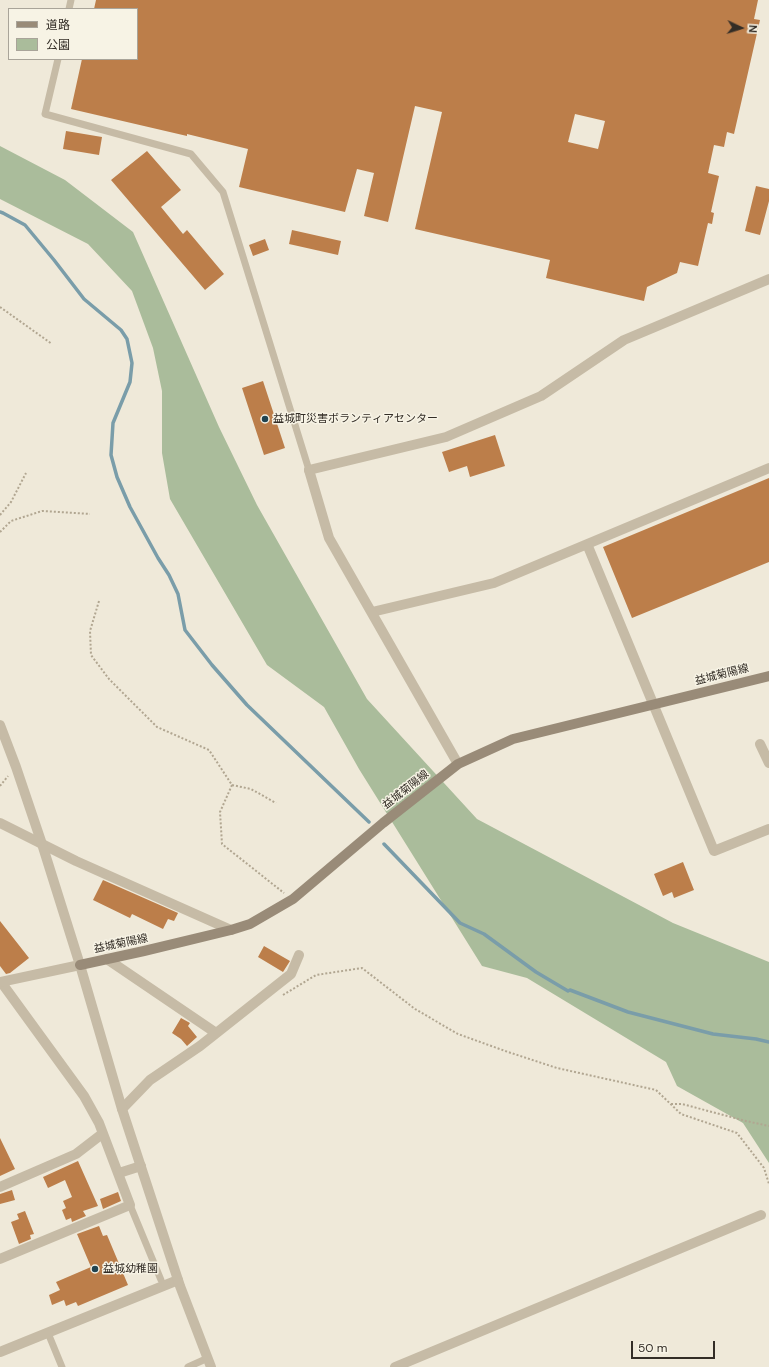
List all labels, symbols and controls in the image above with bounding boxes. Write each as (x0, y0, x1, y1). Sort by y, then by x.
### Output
legend (8, 8, 138, 60)
north arrow (721, 8, 761, 48)
text: 道路 (46, 17, 70, 33)
text: N (746, 24, 760, 33)
text: 公園 (46, 37, 70, 53)
place label: 益城町災害ボランティアセンター (273, 412, 438, 426)
marker: 益城町災害ボランティアセンター (260, 414, 270, 424)
street label: 益城菊陽線 (694, 662, 750, 688)
street label: 益城菊陽線 (380, 768, 432, 812)
street label: 益城菊陽線 (93, 932, 149, 956)
place label: 益城幼稚園 (103, 1262, 158, 1276)
marker: 益城幼稚園 (90, 1264, 100, 1274)
scale bar (633, 1333, 717, 1359)
text: 50 m (638, 1340, 667, 1356)

